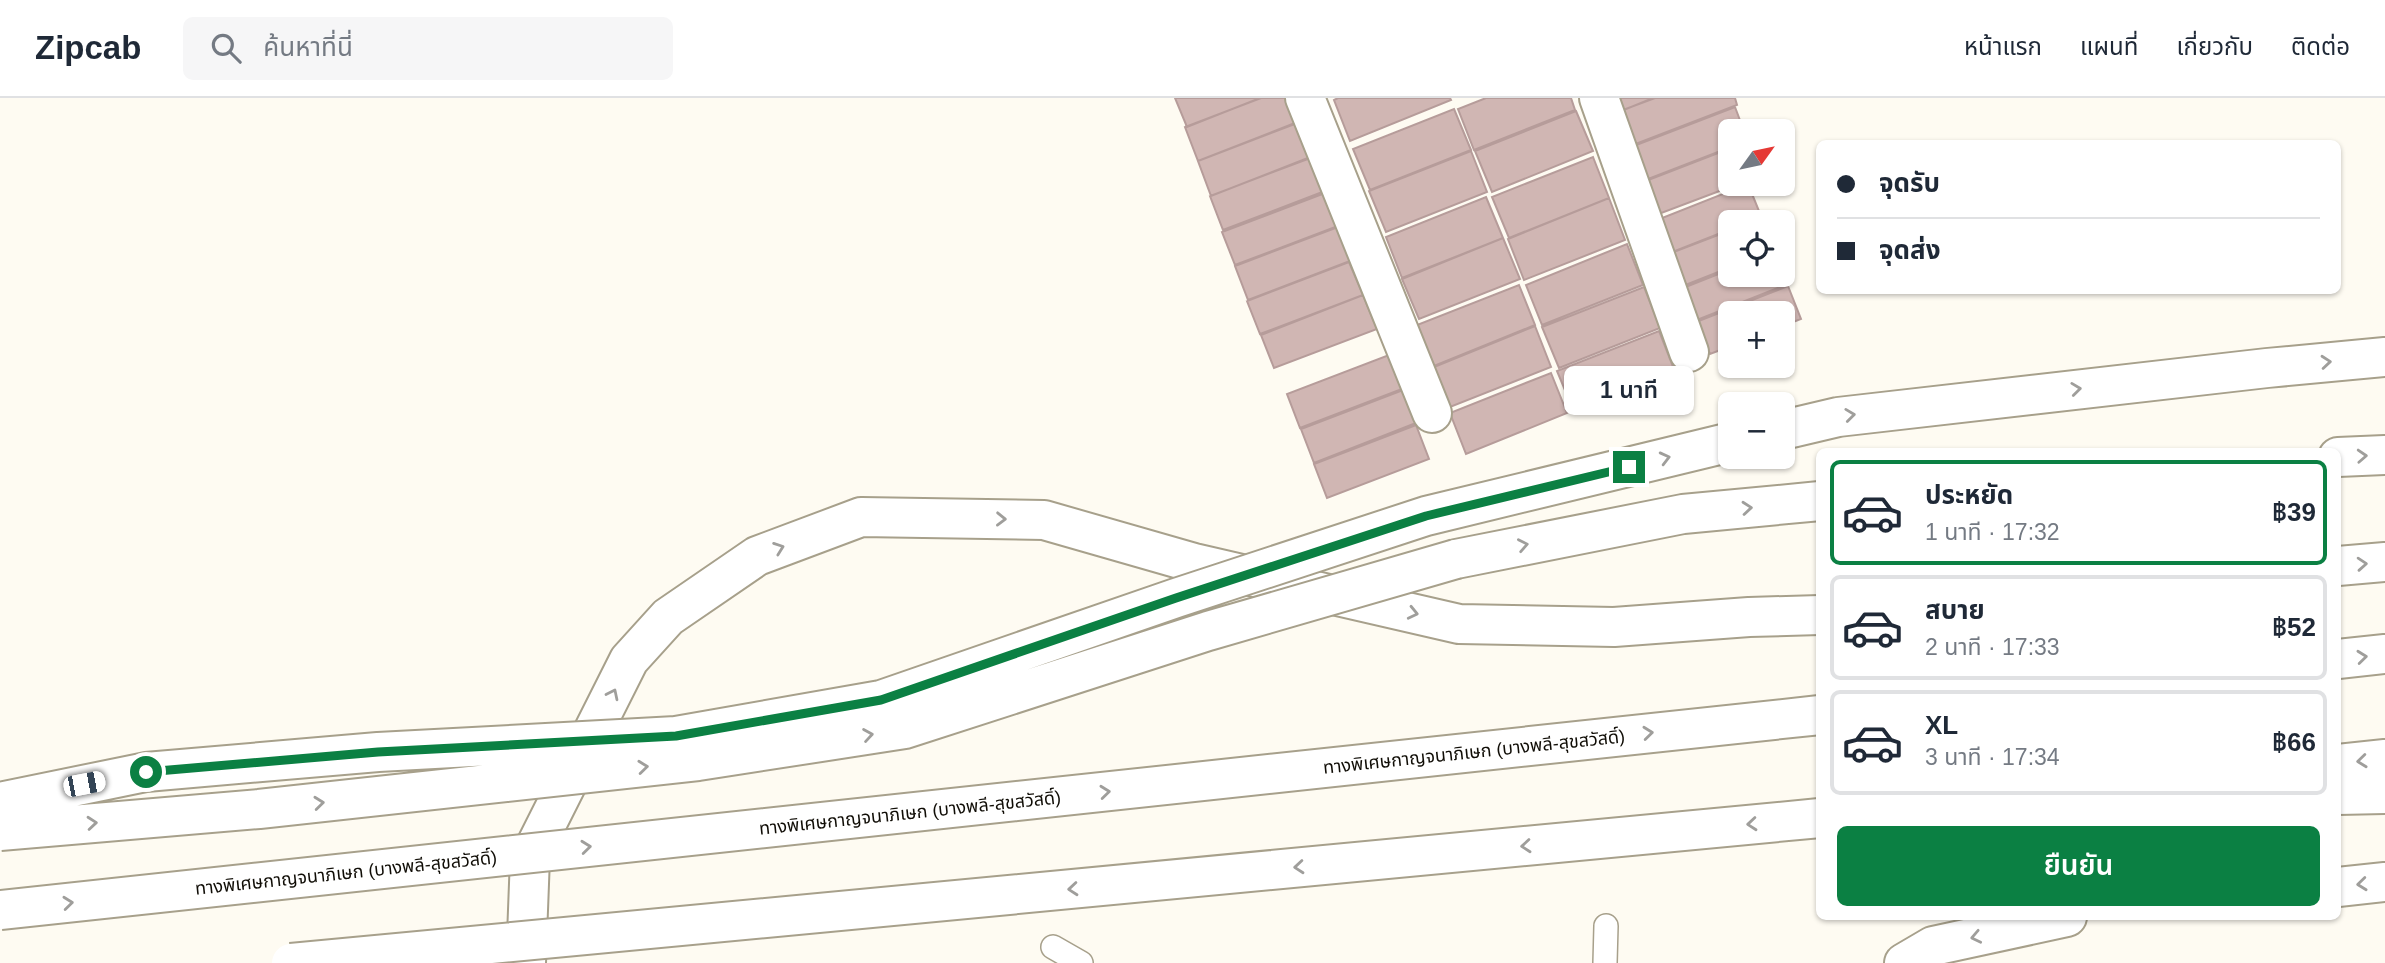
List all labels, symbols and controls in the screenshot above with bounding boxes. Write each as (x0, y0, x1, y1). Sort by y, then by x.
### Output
search box (183, 17, 673, 80)
text: Zipcab (35, 29, 141, 66)
icon: search (207, 29, 245, 67)
text: ค้นหาที่นี่ (263, 32, 353, 62)
text: หน้าแรก (1964, 33, 2042, 60)
text: แผนที่ (2080, 33, 2138, 60)
text: เกี่ยวกับ (2176, 33, 2253, 60)
text: ติดต่อ (2291, 33, 2350, 60)
north arrow (1718, 119, 1796, 196)
map controls (1718, 119, 1795, 469)
text: จุดรับ (1879, 168, 1940, 198)
button: locate (1718, 210, 1795, 287)
text: จุดส่ง (1879, 235, 1941, 265)
button: + (1718, 301, 1795, 378)
one-way arrow (2321, 355, 2332, 370)
callout: 1 นาที (1564, 366, 1694, 414)
text: 1 นาที (1600, 377, 1658, 403)
one-way arrow (2070, 382, 2082, 397)
button: − (1718, 392, 1795, 469)
one-way arrow (1844, 408, 1856, 423)
one-way arrow (2356, 449, 2367, 464)
route end (1613, 451, 1645, 483)
one-way arrow (1659, 452, 1671, 466)
text: ประหยัด (1925, 480, 2013, 510)
icon: car (1841, 481, 1904, 544)
text: ฿39 (2272, 497, 2316, 527)
one-way arrow (1742, 501, 1753, 516)
one-way arrow (997, 511, 1007, 527)
text: 1 นาที · 17:32 (1925, 519, 2060, 545)
one-way arrow (1517, 539, 1529, 554)
one-way arrow (773, 542, 785, 556)
one-way arrow (2356, 557, 2367, 572)
text: สบาย (1925, 595, 1985, 625)
icon: car (1841, 596, 1904, 659)
one-way arrow (1407, 605, 1419, 620)
text: ฿52 (2272, 612, 2316, 642)
text: 2 นาที · 17:33 (1925, 634, 2060, 660)
one-way arrow (2356, 649, 2367, 664)
one-way arrow (604, 689, 618, 701)
text: XL (1925, 710, 1958, 740)
icon: car (1841, 711, 1904, 774)
street label: ทางพิเศษกาญจนาภิเษก (บางพลี-สุขสวัสดิ์) (1322, 725, 1626, 779)
one-way arrow (1642, 726, 1654, 741)
text: ฿66 (2272, 727, 2316, 757)
one-way arrow (862, 728, 874, 743)
text: 3 นาที · 17:34 (1925, 744, 2060, 770)
one-way arrow (2356, 754, 2367, 769)
route start (130, 756, 162, 788)
one-way arrow (637, 760, 648, 775)
car (62, 770, 107, 798)
one-way arrow (1099, 784, 1111, 799)
street label: ทางพิเศษกาญจนาภิเษก (บางพลี-สุขสวัสดิ์) (758, 786, 1062, 840)
one-way arrow (313, 795, 325, 810)
one-way arrow (87, 816, 98, 831)
one-way arrow (1746, 816, 1757, 831)
button: ยืนยัน (1837, 826, 2320, 906)
one-way arrow (1520, 838, 1531, 853)
one-way arrow (581, 840, 592, 855)
street label: ทางพิเศษกาญจนาภิเษก (บางพลี-สุขสวัสดิ์) (194, 846, 498, 900)
one-way arrow (1293, 859, 1304, 874)
one-way arrow (2356, 876, 2367, 891)
one-way arrow (1067, 881, 1078, 896)
one-way arrow (63, 896, 74, 911)
one-way arrow (1970, 928, 1982, 943)

